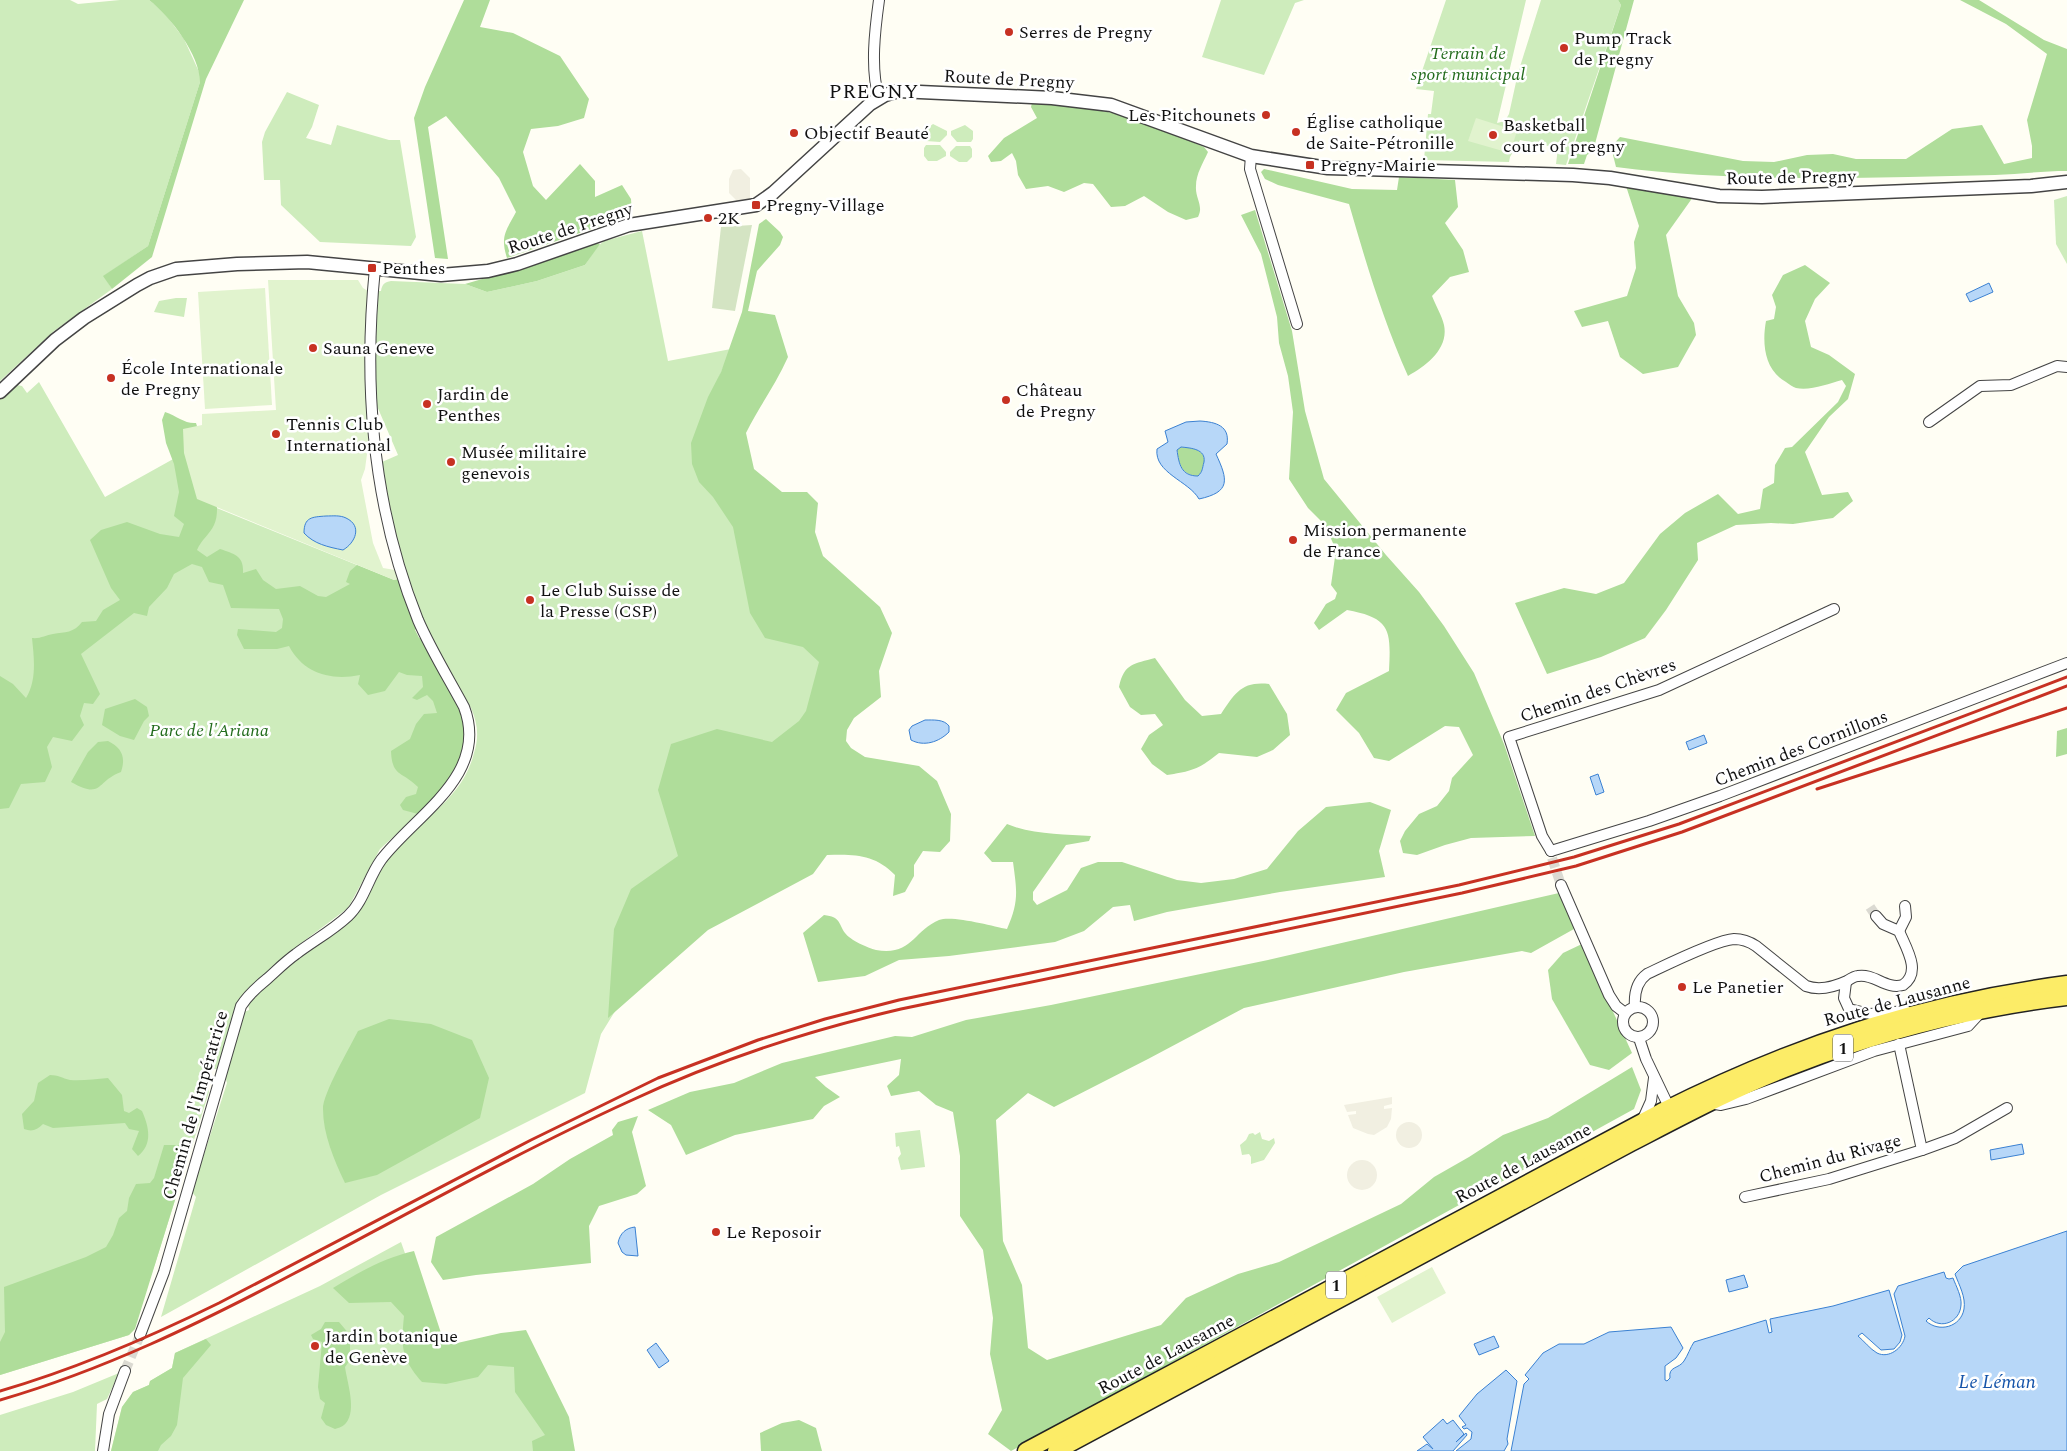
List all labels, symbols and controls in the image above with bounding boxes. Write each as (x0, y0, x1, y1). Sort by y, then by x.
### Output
place label: Serres de Pregny (1019, 19, 1153, 46)
place label: Pump Track de Pregny (1574, 25, 1672, 73)
marker: Serres de Pregny (1003, 26, 1015, 38)
park label: Terrain de sport municipal (1411, 40, 1525, 88)
marker: Pump Track de Pregny (1558, 42, 1570, 54)
street label: Route de Pregny (943, 63, 1076, 96)
district label: PREGNY (829, 77, 919, 107)
place label: Les Pitchounets (1128, 102, 1256, 129)
marker: Les Pitchounets (1260, 109, 1272, 121)
place label: Église catholique de Saite-Pétronille (1306, 109, 1454, 157)
place label: Basketball court of pregny (1503, 112, 1626, 160)
place label: Objectif Beauté (804, 120, 929, 147)
marker: Église catholique de Saite-Pétronille (1290, 126, 1302, 138)
marker: Objectif Beauté (788, 127, 800, 139)
marker: Basketball court of pregny (1487, 129, 1499, 141)
place label: Pregny-Mairie (1320, 152, 1436, 179)
marker: Pregny-Mairie (1304, 159, 1316, 171)
street label: Route de Pregny (1726, 163, 1858, 192)
place label: Pregny-Village (766, 192, 884, 219)
street label: Route de Pregny (504, 195, 638, 261)
marker: Pregny-Village (750, 199, 762, 211)
place label: 2K (718, 205, 740, 232)
marker: 2K (702, 212, 714, 224)
place label: Penthes (382, 255, 446, 282)
marker: Penthes (366, 262, 378, 274)
place label: Sauna Geneve (323, 335, 435, 362)
marker: Sauna Geneve (307, 342, 319, 354)
place label: École Internationale de Pregny (121, 355, 283, 403)
marker: École Internationale de Pregny (105, 372, 117, 384)
place label: Château de Pregny (1016, 377, 1096, 425)
place label: Jardin de Penthes (437, 381, 509, 429)
marker: Château de Pregny (1000, 394, 1012, 406)
marker: Jardin de Penthes (421, 398, 433, 410)
place label: Tennis Club International (286, 411, 391, 459)
marker: Tennis Club International (270, 428, 282, 440)
place label: Musée militaire genevois (461, 439, 587, 487)
marker: Musée militaire genevois (445, 456, 457, 468)
place label: Mission permanente de France (1303, 517, 1467, 565)
marker: Mission permanente de France (1287, 534, 1299, 546)
place label: Le Club Suisse de la Presse (CSP) (540, 577, 680, 625)
marker: Le Club Suisse de la Presse (CSP) (524, 594, 536, 606)
street label: Chemin des Chèvres (1516, 651, 1680, 730)
street label: Chemin des Cornillons (1711, 703, 1892, 794)
park label: Parc de l'Ariana (149, 717, 269, 744)
street label: Route de Lausanne (1821, 969, 1974, 1034)
place label: Le Panetier (1692, 974, 1784, 1001)
marker: Le Panetier (1676, 981, 1688, 993)
street label: Chemin de l'Impératrice (156, 1007, 235, 1203)
road number: 1 (1833, 1034, 1853, 1062)
street label: Route de Lausanne (1450, 1116, 1596, 1211)
street label: Chemin du Rivage (1756, 1127, 1904, 1190)
place label: Le Reposoir (726, 1219, 822, 1246)
marker: Le Reposoir (710, 1226, 722, 1238)
road number: 1 (1326, 1272, 1346, 1298)
street label: Route de Lausanne (1093, 1307, 1239, 1402)
place label: Jardin botanique de Genève (325, 1323, 458, 1371)
marker: Jardin botanique de Genève (309, 1340, 321, 1352)
water label: Le Léman (1958, 1368, 2036, 1397)

